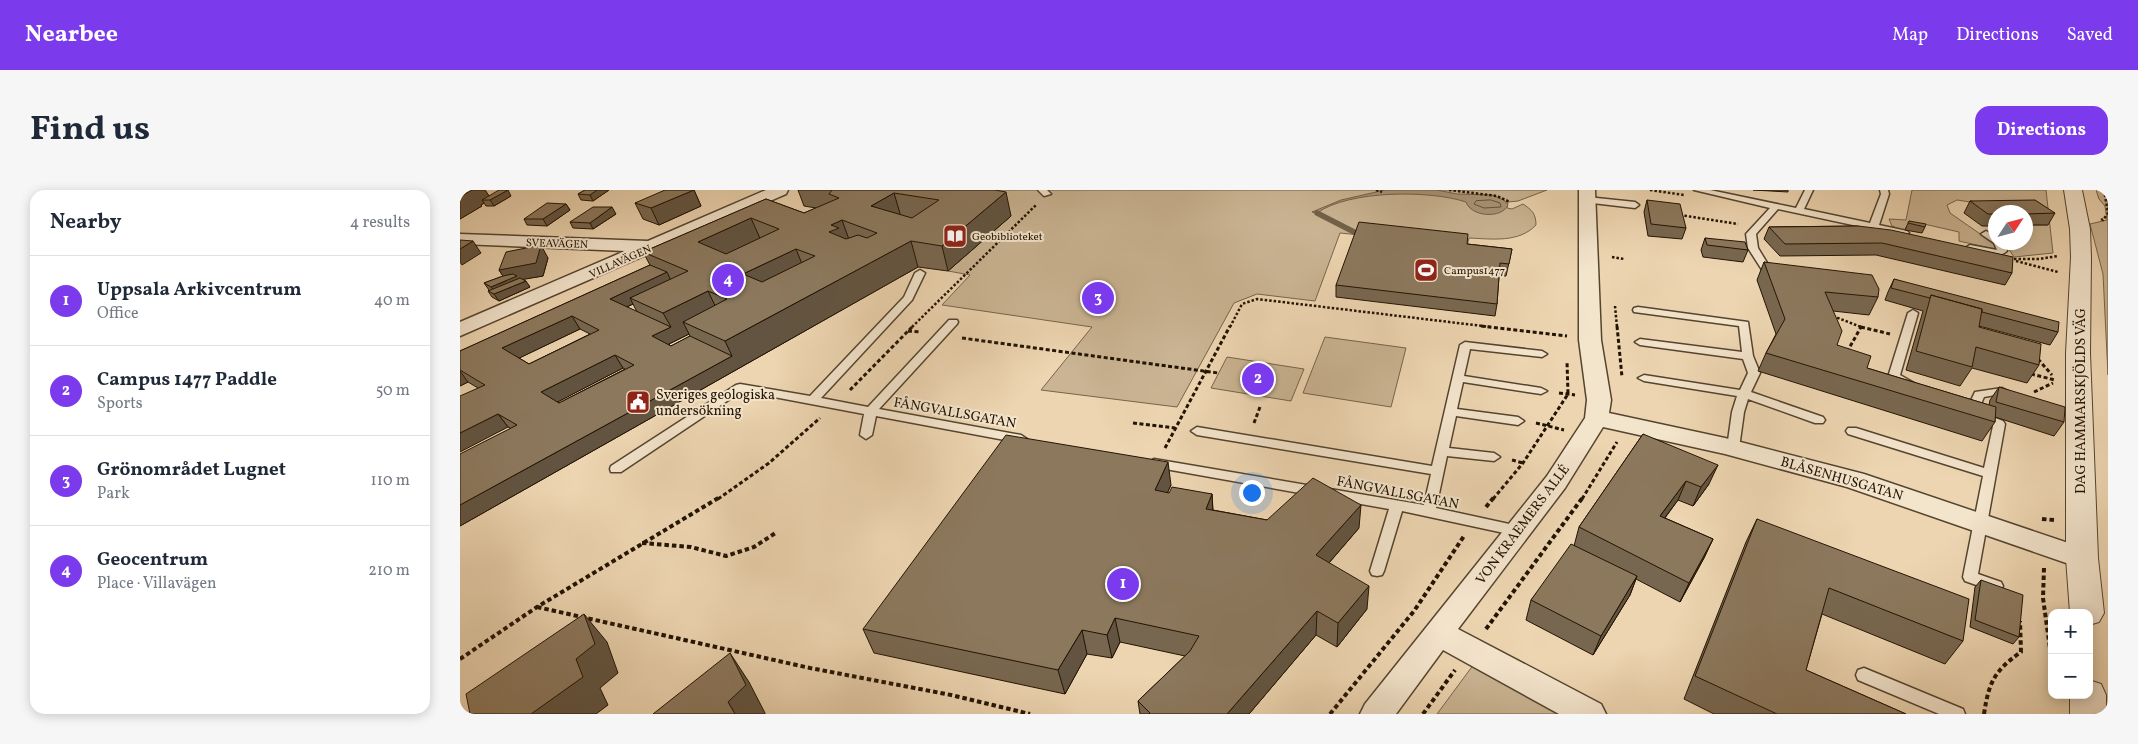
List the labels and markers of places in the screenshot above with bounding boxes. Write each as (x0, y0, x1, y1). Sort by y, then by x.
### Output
library icon: Geobiblioteket (942, 223, 968, 249)
place label: Geobiblioteket (972, 230, 1043, 245)
sports icon: Campus1477 (1413, 257, 1439, 283)
pin: 4 (712, 261, 744, 299)
place label: Campus1477 (1444, 264, 1505, 279)
pin: 3 (1082, 279, 1114, 317)
pin: 2 (1242, 360, 1274, 398)
place label: Sveriges geologiska undersökning (656, 386, 775, 421)
public building icon: Sveriges geologiska undersökning (625, 389, 651, 415)
pin: 1 (1107, 565, 1139, 603)

